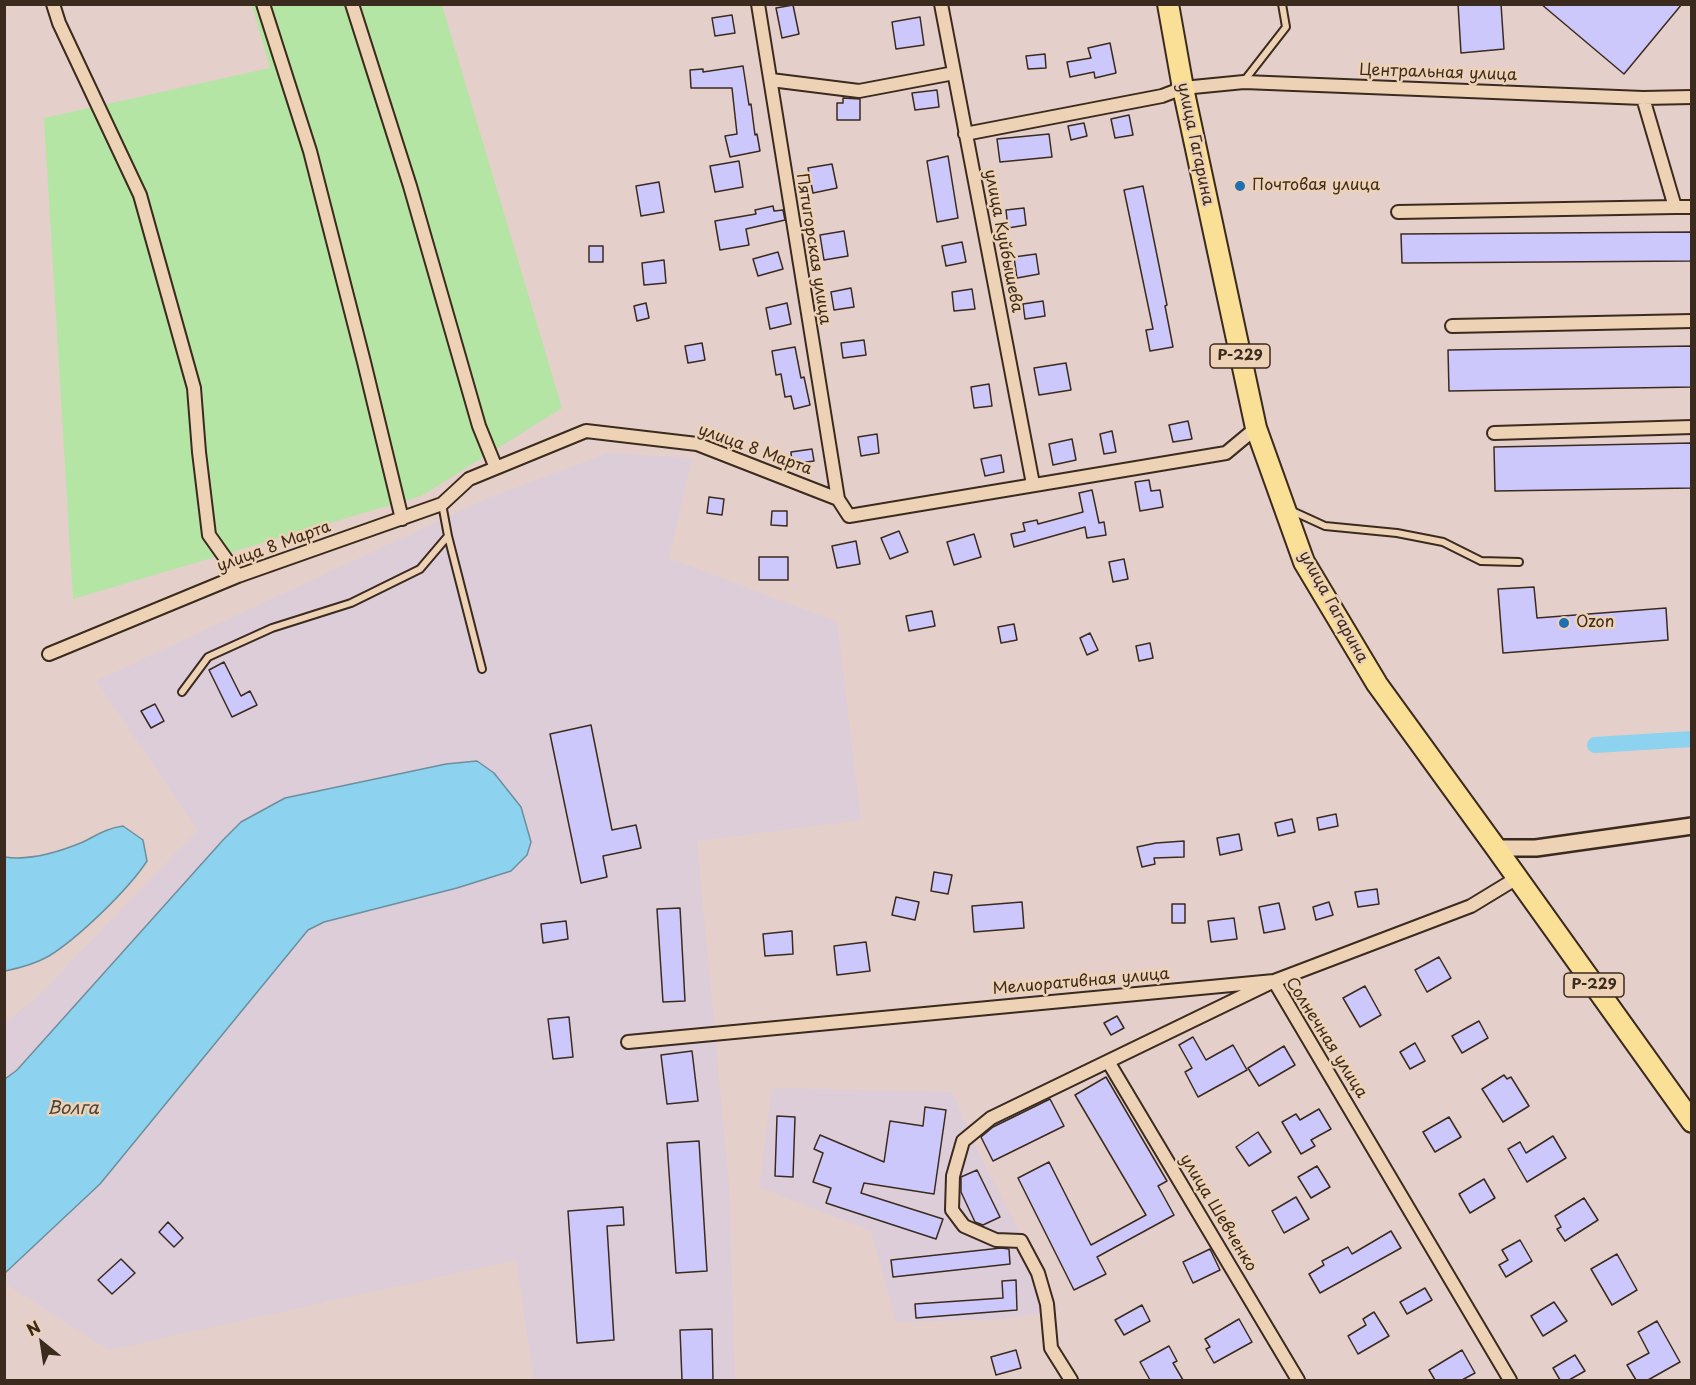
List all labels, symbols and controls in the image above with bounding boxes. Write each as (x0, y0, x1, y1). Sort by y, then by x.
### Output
street label: Центральная улица (1359, 61, 1517, 85)
street label: улица Гагарина (1173, 81, 1217, 207)
street label: улица Куйбышева (980, 168, 1026, 314)
street label: Пятигорская улица (792, 172, 834, 326)
place label: Почтовая улица (1252, 176, 1380, 196)
marker: Почтовая улица (1233, 179, 1247, 193)
road number: Р-229 (1210, 344, 1270, 368)
street label: улица 8 Марта (695, 420, 815, 480)
street label: улица 8 Марта (214, 517, 334, 577)
street label: улица Гагарина (1294, 548, 1372, 666)
place label: Ozon (1576, 613, 1614, 633)
marker: Ozon (1557, 616, 1571, 630)
street label: Мелиоративная улица (992, 965, 1170, 999)
road number: Р-229 (1564, 973, 1624, 997)
street label: Солнечная улица (1281, 974, 1371, 1102)
water label: Волга (47, 1098, 99, 1120)
street label: улица Шевченко (1175, 1151, 1261, 1275)
north arrow (12, 1313, 72, 1373)
text: N (22, 1314, 44, 1341)

